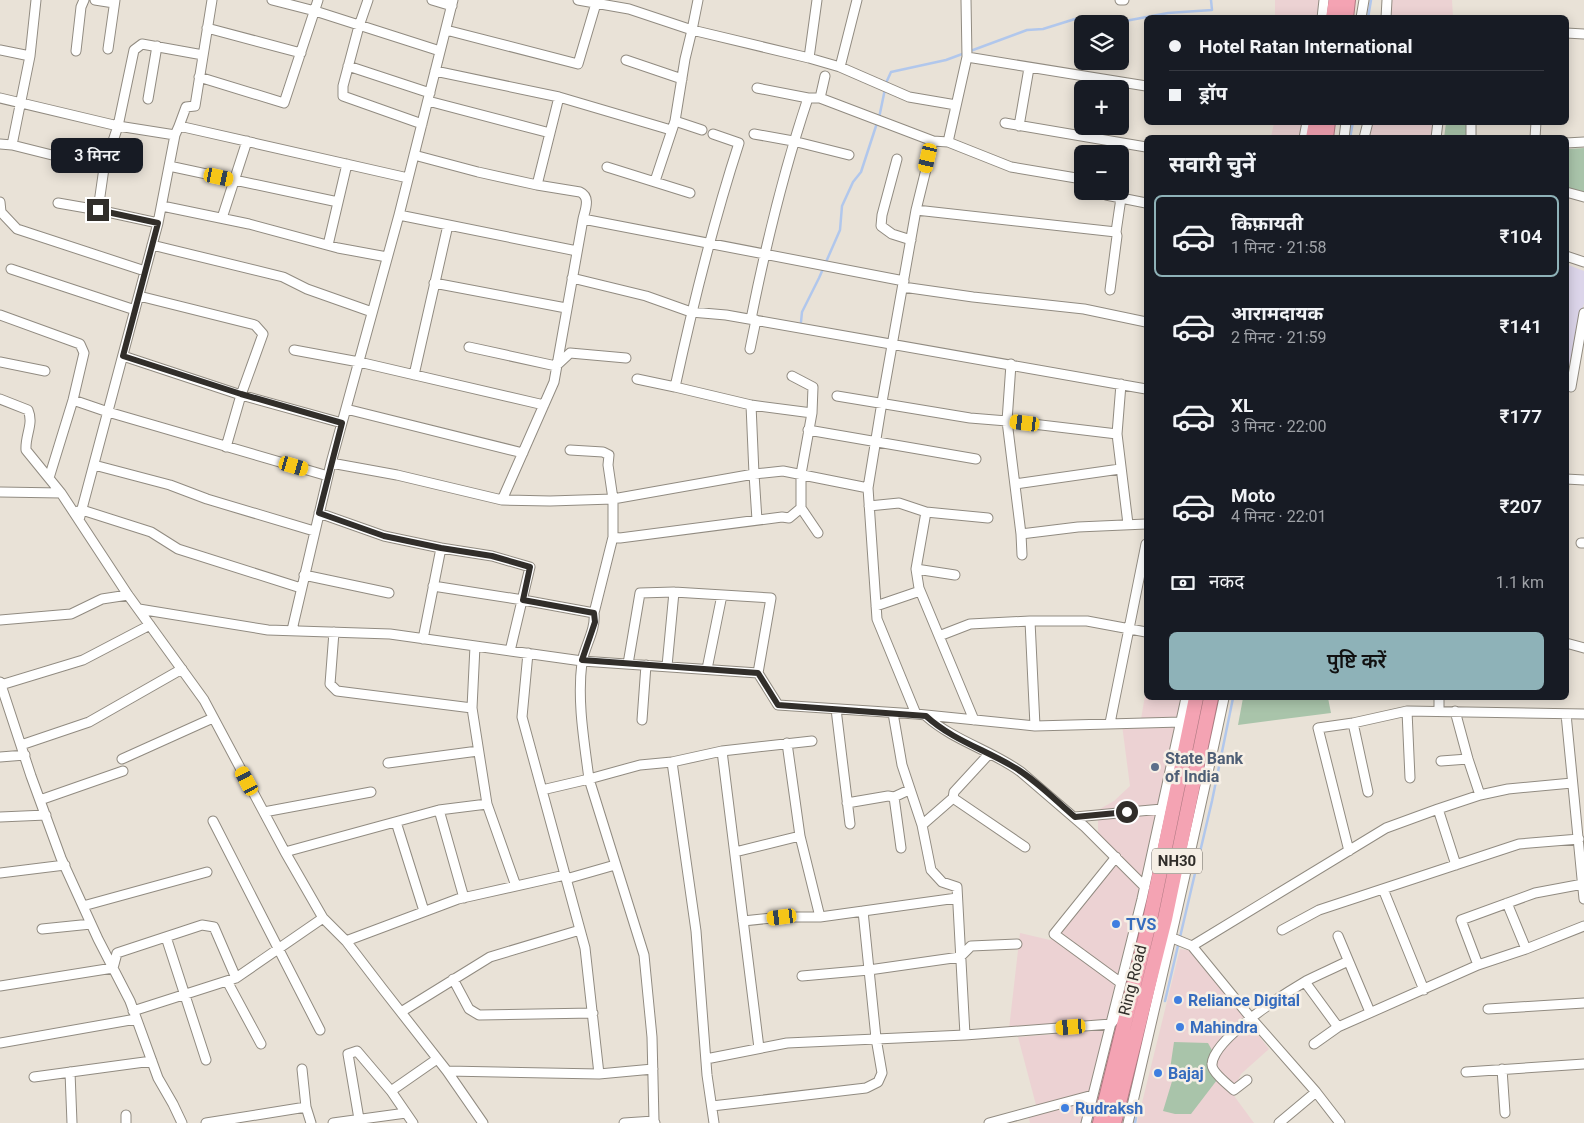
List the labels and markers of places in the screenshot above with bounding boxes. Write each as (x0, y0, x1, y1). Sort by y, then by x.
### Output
place label: State Bank of India (1165, 749, 1244, 786)
marker: State Bank of India (1149, 761, 1161, 773)
place label: TVS (1126, 915, 1156, 934)
marker: TVS (1110, 918, 1122, 930)
place label: Reliance Digital (1188, 991, 1300, 1010)
marker: Reliance Digital (1172, 994, 1184, 1006)
place label: Mahindra (1190, 1018, 1258, 1037)
marker: Mahindra (1174, 1021, 1186, 1033)
place label: Bajaj (1168, 1064, 1204, 1083)
marker: Bajaj (1152, 1067, 1164, 1079)
place label: Rudraksh (1075, 1099, 1143, 1118)
marker: Rudraksh (1059, 1102, 1071, 1114)

